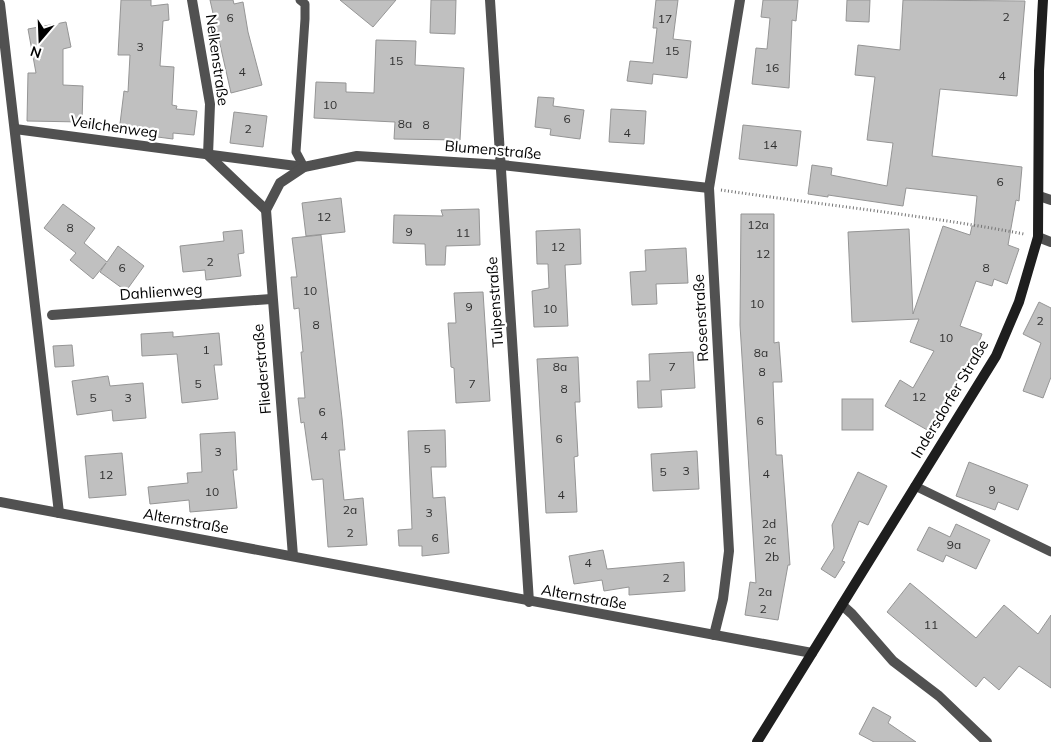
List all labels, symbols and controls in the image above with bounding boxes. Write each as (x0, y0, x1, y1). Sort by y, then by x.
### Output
house number: 2 (1002, 9, 1010, 24)
house number: 6 (226, 10, 234, 25)
house number: 17 (658, 11, 672, 26)
street label: Nelkenstraße (202, 13, 233, 107)
north arrow (15, 15, 65, 65)
house number: 3 (136, 39, 144, 54)
text: N (28, 42, 44, 63)
house number: 15 (665, 43, 679, 58)
house number: 15 (389, 53, 403, 68)
house number: 16 (765, 60, 779, 75)
house number: 4 (238, 64, 246, 79)
house number: 4 (998, 68, 1006, 83)
house number: 10 (323, 97, 337, 112)
street label: Veilchenweg (69, 111, 159, 142)
house number: 6 (563, 111, 571, 126)
house number: 8a (398, 116, 412, 131)
house number: 8 (422, 117, 430, 132)
house number: 2 (244, 121, 252, 136)
house number: 4 (623, 125, 631, 140)
street label: Blumenstraße (444, 136, 542, 163)
house number: 14 (763, 137, 777, 152)
house number: 6 (996, 174, 1004, 189)
house number: 12 (317, 209, 331, 224)
house number: 12a (747, 217, 769, 232)
house number: 8 (66, 220, 74, 235)
house number: 9 (405, 224, 413, 239)
house number: 11 (456, 225, 470, 240)
house number: 12 (551, 239, 565, 254)
house number: 12 (756, 246, 770, 261)
house number: 2 (206, 254, 214, 269)
street label: Tulpenstraße (482, 256, 507, 348)
house number: 6 (118, 260, 126, 275)
house number: 8 (982, 260, 990, 275)
street label: Rosenstraße (689, 274, 712, 362)
street label: Dahlienweg (119, 279, 203, 304)
house number: 10 (303, 283, 317, 298)
house number: 10 (750, 296, 764, 311)
house number: 9 (465, 299, 473, 314)
house number: 10 (543, 301, 557, 316)
house number: 2 (1036, 313, 1044, 328)
house number: 8 (312, 317, 320, 332)
street label: Fliederstraße (248, 323, 275, 415)
house number: 10 (939, 330, 953, 345)
street label: Indersdorfer Straße (907, 336, 992, 462)
house number: 1 (202, 342, 210, 357)
house number: 8a (754, 345, 768, 360)
house number: 8a (553, 359, 567, 374)
house number: 7 (668, 359, 676, 374)
house number: 8 (758, 364, 766, 379)
house number: 5 (194, 376, 202, 391)
house number: 7 (468, 376, 476, 391)
house number: 8 (560, 381, 568, 396)
house number: 12 (912, 389, 926, 404)
house number: 5 (89, 390, 97, 405)
house number: 3 (124, 390, 132, 405)
house number: 6 (318, 404, 326, 419)
house number: 6 (756, 413, 764, 428)
house number: 4 (320, 428, 328, 443)
house number: 6 (555, 431, 563, 446)
house number: 5 (423, 441, 431, 456)
house number: 3 (214, 444, 222, 459)
house number: 3 (682, 463, 690, 478)
house number: 5 (659, 464, 667, 479)
house number: 4 (762, 466, 770, 481)
house number: 12 (99, 467, 113, 482)
house number: 9 (988, 482, 996, 497)
house number: 10 (205, 484, 219, 499)
house number: 4 (557, 487, 565, 502)
house number: 2a (343, 502, 357, 517)
street label: Alternstraße (142, 504, 230, 537)
house number: 3 (425, 505, 433, 520)
house number: 2d (762, 516, 776, 531)
house number: 2 (346, 525, 354, 540)
house number: 6 (431, 530, 439, 545)
house number: 2c (763, 532, 777, 547)
house number: 9a (947, 537, 961, 552)
house number: 2b (765, 549, 779, 564)
house number: 4 (584, 555, 592, 570)
house number: 2 (662, 570, 670, 585)
street label: Alternstraße (540, 580, 628, 613)
house number: 2a (758, 584, 772, 599)
house number: 2 (759, 601, 767, 616)
house number: 11 (924, 617, 938, 632)

